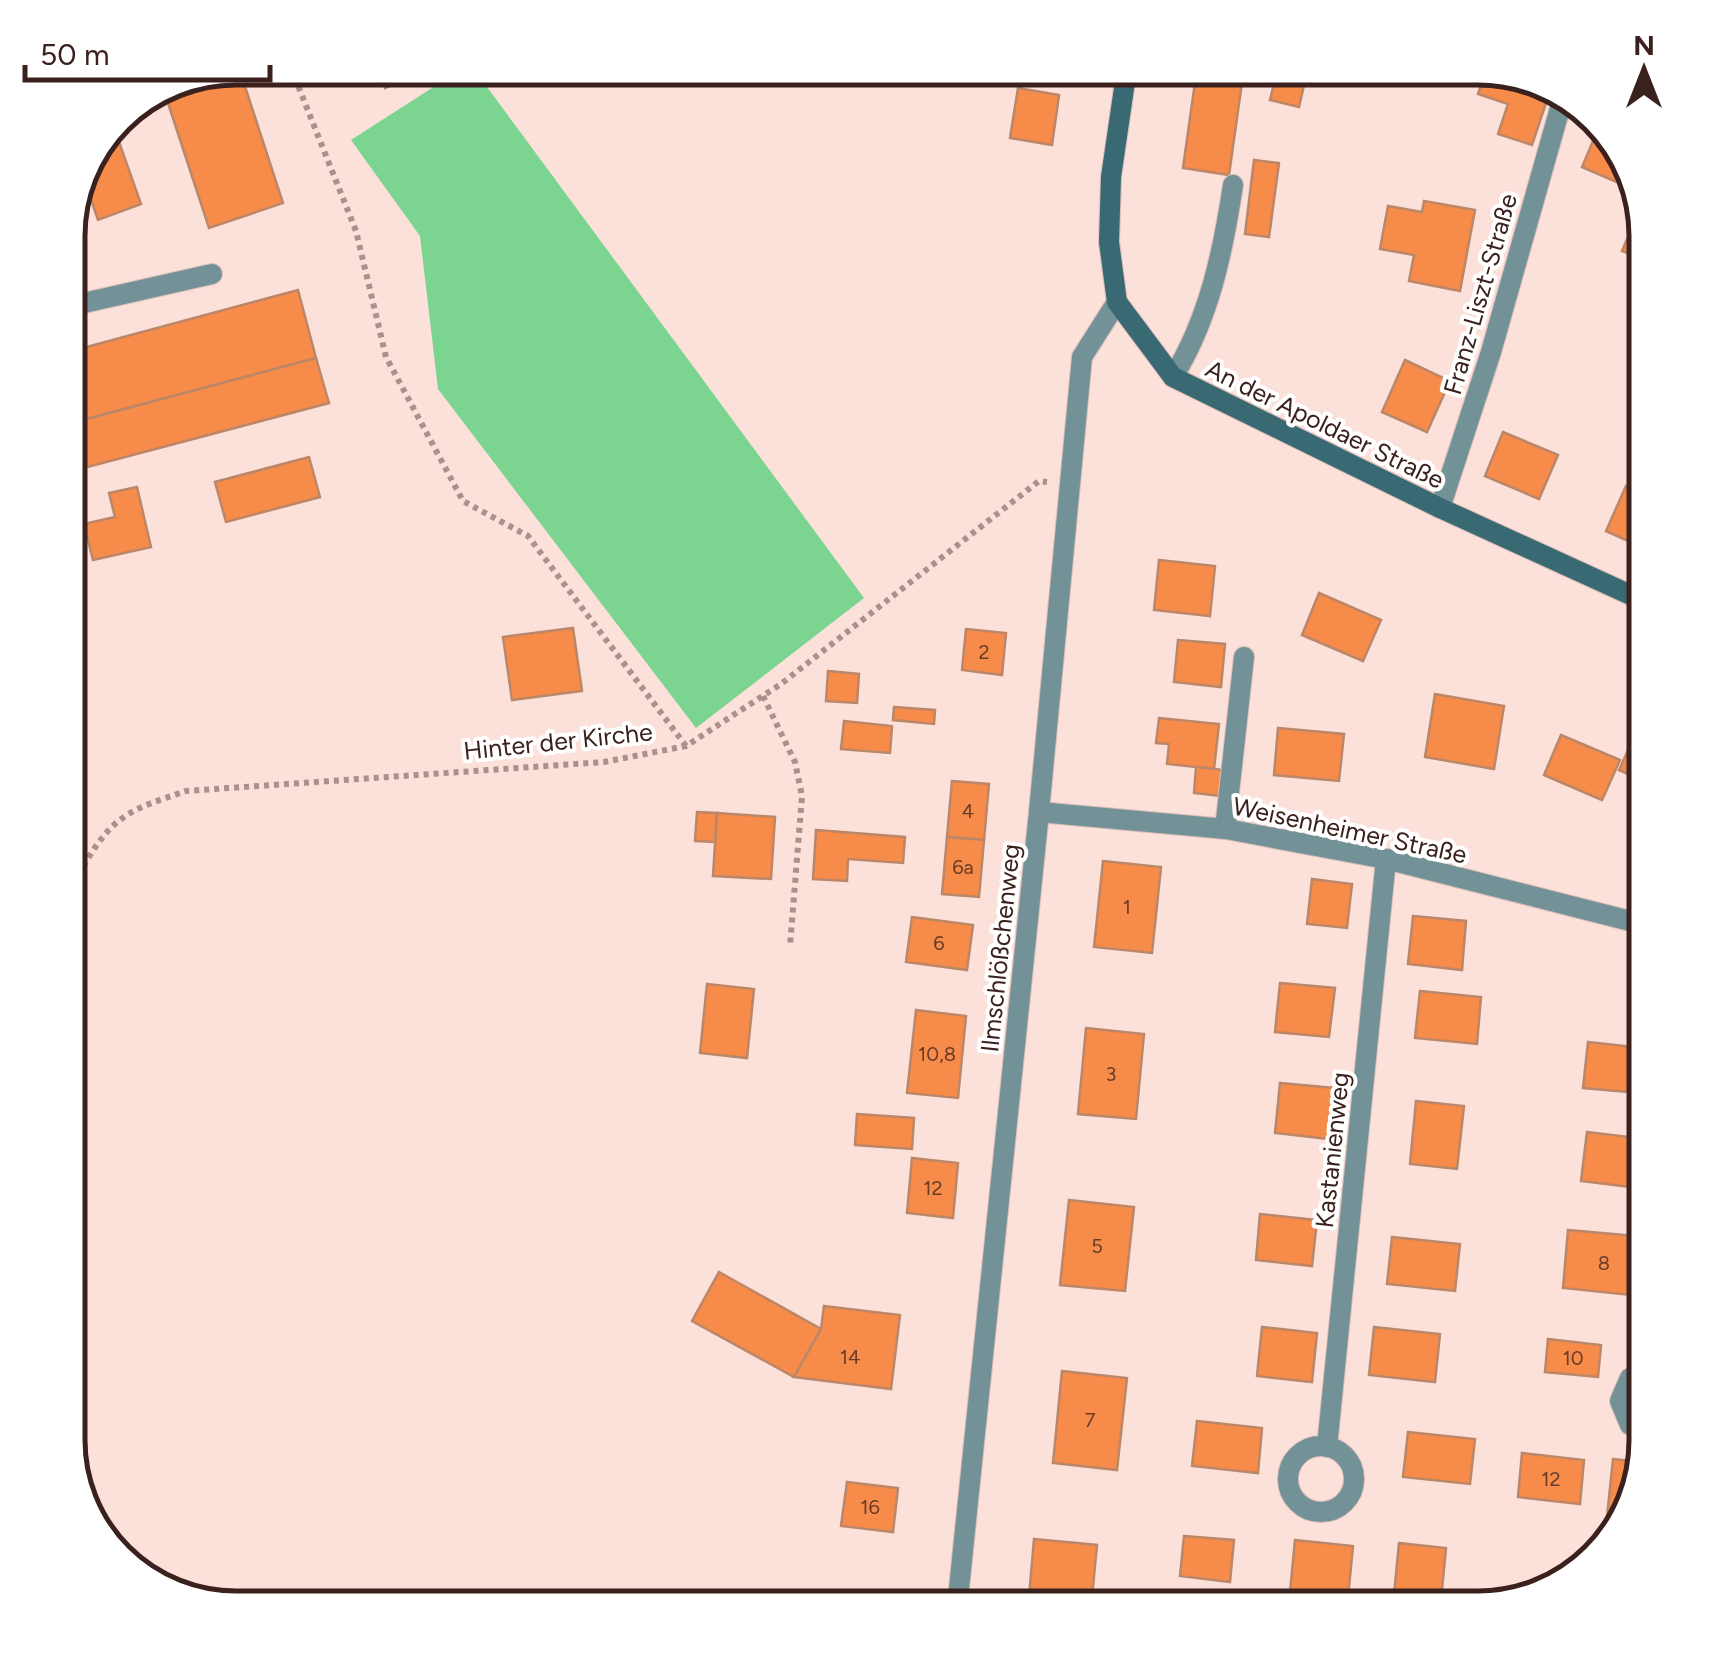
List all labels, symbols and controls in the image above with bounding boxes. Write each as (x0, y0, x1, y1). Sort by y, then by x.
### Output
scale bar (25, 20, 270, 82)
north arrow (1594, 20, 1694, 120)
text: N (1633, 28, 1655, 62)
text: 50 m (40, 36, 109, 73)
street label: Franz-Liszt-Straße (1437, 190, 1523, 398)
street label: An der Apoldaer Straße (1201, 353, 1449, 495)
house number: 2 (978, 640, 990, 664)
street label: Hinter der Kirche (462, 716, 654, 766)
street label: Weisenheimer Straße (1230, 791, 1470, 869)
house number: 4 (962, 799, 974, 823)
street label: Ilmschlößchenweg (974, 842, 1026, 1054)
house number: 6a (952, 855, 974, 879)
house number: 1 (1123, 895, 1131, 919)
house number: 6 (933, 931, 945, 955)
house number: 10,8 (918, 1042, 956, 1066)
house number: 3 (1106, 1062, 1116, 1086)
street label: Kastanienweg (1309, 1071, 1355, 1229)
house number: 12 (923, 1176, 943, 1200)
house number: 5 (1091, 1234, 1103, 1258)
house number: 8 (1598, 1251, 1610, 1275)
house number: 14 (840, 1345, 860, 1369)
house number: 10 (1562, 1346, 1584, 1370)
house number: 7 (1085, 1408, 1096, 1432)
house number: 12 (1541, 1467, 1561, 1491)
house number: 16 (860, 1495, 880, 1519)

